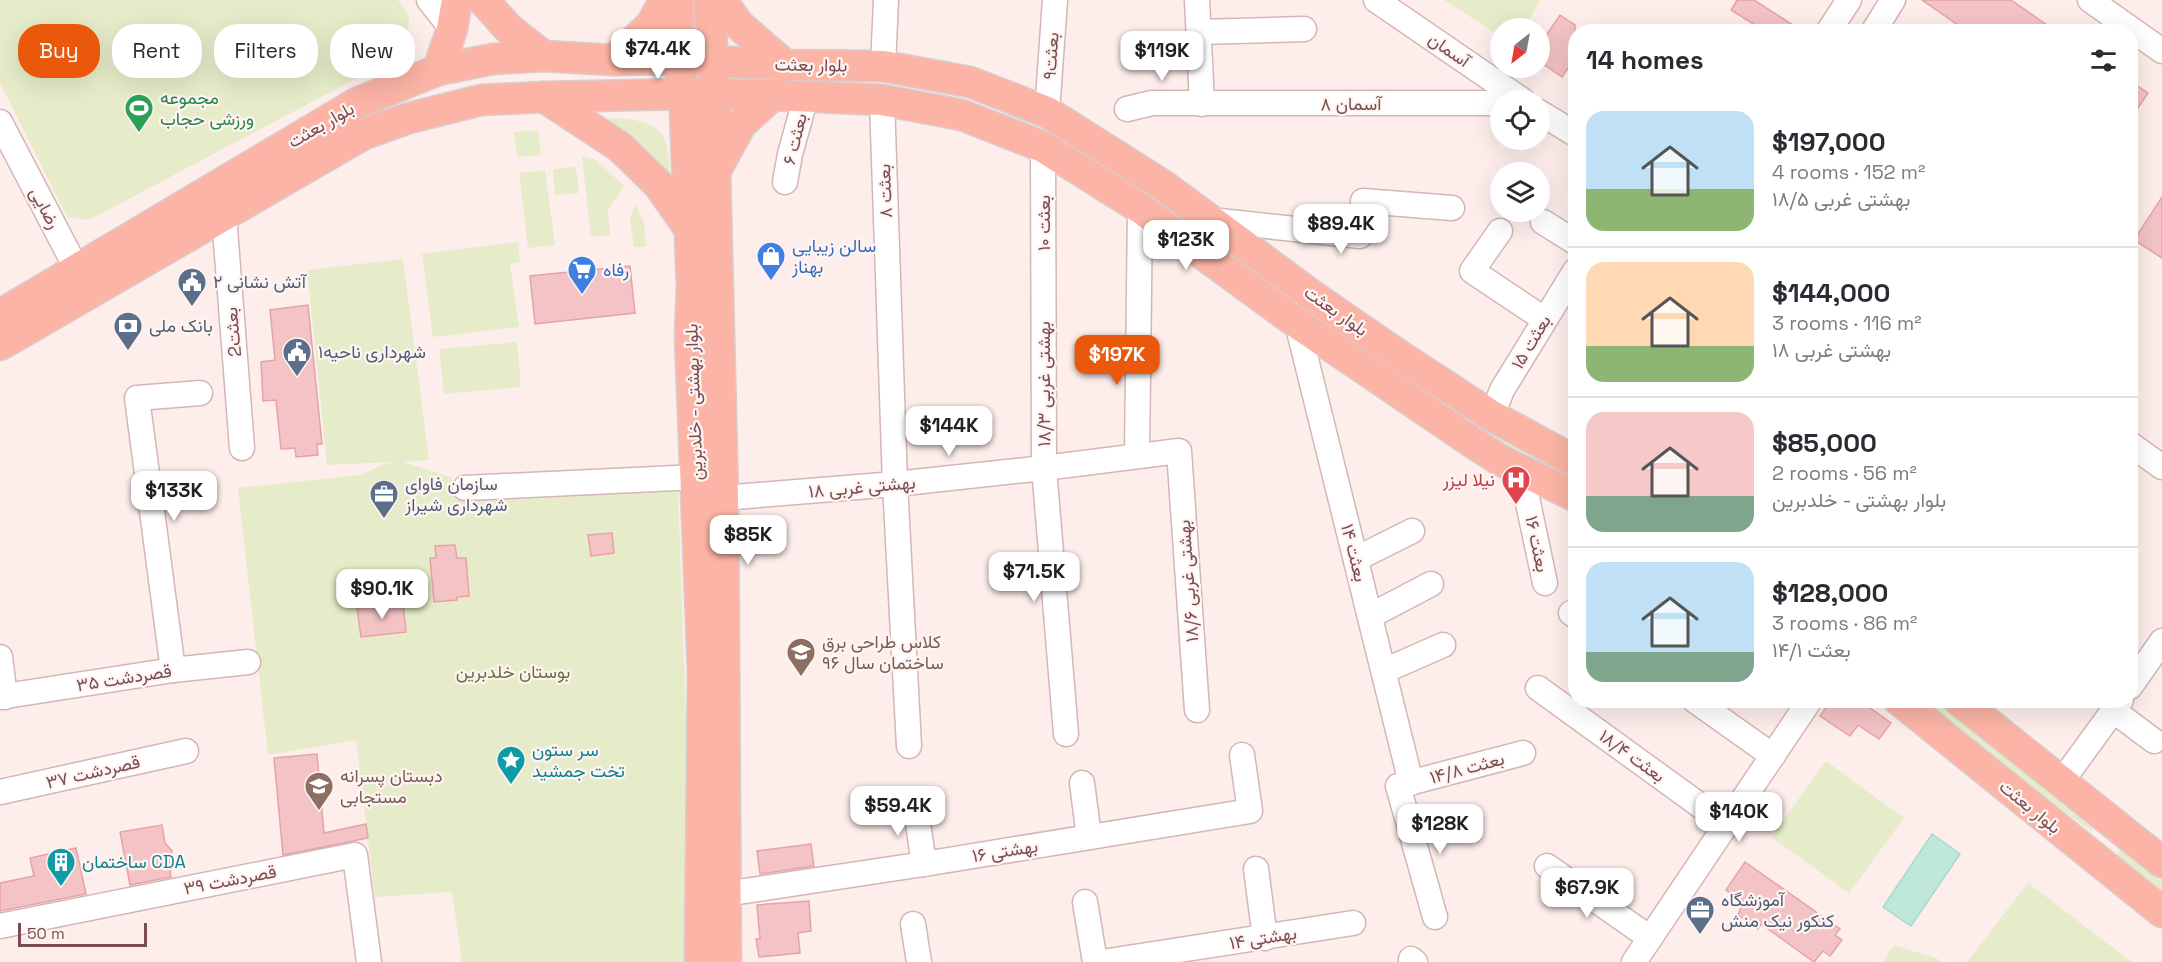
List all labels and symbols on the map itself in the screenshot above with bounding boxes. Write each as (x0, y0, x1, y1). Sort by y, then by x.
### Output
north arrow (1490, 18, 1550, 78)
street label: آسمان (1424, 27, 1476, 73)
pin: $74.4K (609, 29, 707, 80)
street label: بعثت۹ (1037, 31, 1064, 80)
pin: $119K (1120, 31, 1204, 82)
street label: بلوار بعثت (774, 52, 848, 77)
place label: مجموعه ورزشی حجاب (160, 86, 254, 130)
sports icon: مجموعه ورزشی حجاب (123, 92, 155, 134)
street label: ۸ آسمان (1321, 92, 1383, 115)
street label: بلوار بعثت (283, 96, 358, 153)
street label: ۶ بعثت (777, 111, 812, 167)
street label: ۸ بعثت (872, 164, 897, 218)
street label: رضایی (25, 183, 66, 233)
street label: ۱۰ بعثت (1032, 195, 1055, 251)
pin: $89.4K (1292, 204, 1390, 255)
pin: $123K (1144, 220, 1228, 271)
place label: سالن زیبایی بهناز (791, 234, 876, 278)
shop icon: سالن زیبایی بهناز (755, 240, 787, 282)
supermarket icon: رفاه (566, 254, 598, 296)
place label: رفاه (603, 258, 629, 281)
public building icon: آتش نشانی ۲ (176, 266, 208, 308)
place label: آتش نشانی ۲ (213, 270, 308, 293)
street label: بلوار بعثت (1300, 280, 1373, 341)
street label: 2بعثت (219, 306, 246, 358)
bank icon: بانک ملی (112, 310, 144, 352)
street label: بعثت ۱۵ (1505, 310, 1556, 373)
place label: بانک ملی (149, 314, 213, 337)
street label: بهشتی غربی ۱۸/۳ (1032, 321, 1055, 447)
street label: بلوار بهشتی - خلدبرین (679, 323, 708, 481)
pin: $197K (1075, 335, 1159, 386)
public building icon: شهرداری ناحیه۱ (281, 336, 313, 378)
place label: شهرداری ناحیه۱ (318, 340, 426, 363)
pin: $144K (907, 406, 991, 457)
hospital icon: نیلا لیزر (1500, 464, 1532, 506)
place label: نیلا لیزر (1442, 468, 1495, 491)
street label: بهشتی غربی ۱۸ (808, 470, 916, 503)
pin: $133K (132, 471, 216, 522)
place label: سازمان فاوای شهرداری شیراز (404, 472, 507, 516)
office icon: سازمان فاوای شهرداری شیراز (368, 478, 400, 520)
street label: بعثت ۱۶ (1520, 513, 1555, 574)
pin: $85K (712, 515, 784, 566)
street label: بهشتی غربی ۱۸/۶ (1172, 519, 1203, 643)
street label: بعثت ۱۴ (1336, 522, 1373, 584)
pin: $71.5K (985, 552, 1083, 603)
pin: $90.1K (333, 569, 431, 620)
place label: کلاس طراحی برق ساختمان سال ۹۶ (822, 630, 944, 674)
school or university icon: کلاس طراحی برق ساختمان سال ۹۶ (785, 636, 817, 678)
street label: قصردشت ۳۵ (75, 659, 173, 696)
park label: بوستان خلدبرین (456, 660, 570, 683)
street label: ۱۸/۴ بعثت (1595, 724, 1670, 787)
place label: سر ستون تخت جمشید (532, 738, 625, 782)
place icon: سر ستون تخت جمشید (495, 744, 527, 786)
street label: ۱۴/۸ بعثت (1427, 747, 1507, 788)
street label: قصردشت ۳۷ (44, 750, 142, 794)
place label: دبستان پسرانه مستجابی (340, 764, 443, 808)
school or university icon: دبستان پسرانه مستجابی (303, 770, 335, 812)
street label: بلوار بعثت (1995, 775, 2066, 838)
pin: $59.4K (849, 786, 947, 837)
pin: $140K (1697, 792, 1781, 843)
pin: $128K (1398, 804, 1482, 855)
street label: ۱۶ بهشتی (970, 834, 1039, 867)
building icon: ساختمان CDA (45, 846, 77, 888)
place label: ساختمان CDA (82, 850, 186, 873)
street label: قصردشت ۳۹ (182, 859, 278, 900)
pin: $67.9K (1538, 868, 1636, 919)
place label: آموزشگاه کنکور نیک منش (1721, 888, 1834, 932)
office icon: آموزشگاه کنکور نیک منش (1684, 894, 1716, 936)
scale bar (18, 920, 147, 948)
street label: ۱۴ بهشتی (1228, 921, 1298, 954)

